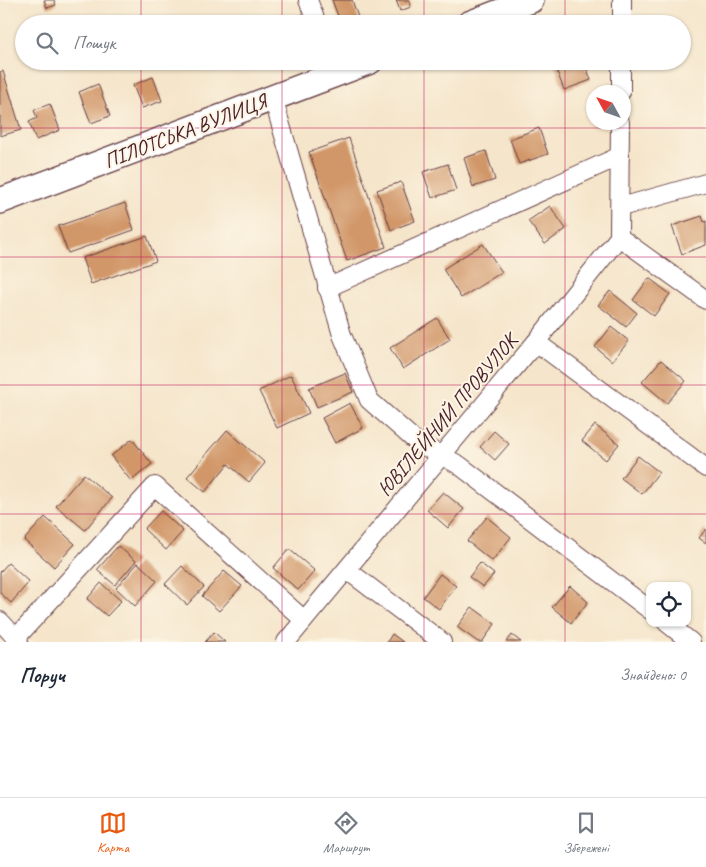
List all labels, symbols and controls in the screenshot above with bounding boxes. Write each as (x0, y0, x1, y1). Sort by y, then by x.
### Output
search box (15, 15, 691, 70)
icon: search (33, 29, 61, 57)
text: Пошук (73, 31, 115, 55)
north arrow (586, 85, 631, 130)
street label: ПІЛОТСЬКА ВУЛИЦЯ (100, 87, 273, 174)
street label: ЮВІЛЕЙНИЙ ПРОВУЛОК (372, 326, 525, 501)
map controls (646, 582, 691, 627)
button: locate (646, 582, 691, 627)
text: Поруч (20, 662, 65, 688)
text: Знайдено: 0 (620, 665, 686, 685)
tab: Карта (97, 809, 129, 856)
tab: Маршрут (323, 809, 369, 856)
tab: Збережені (563, 809, 609, 856)

